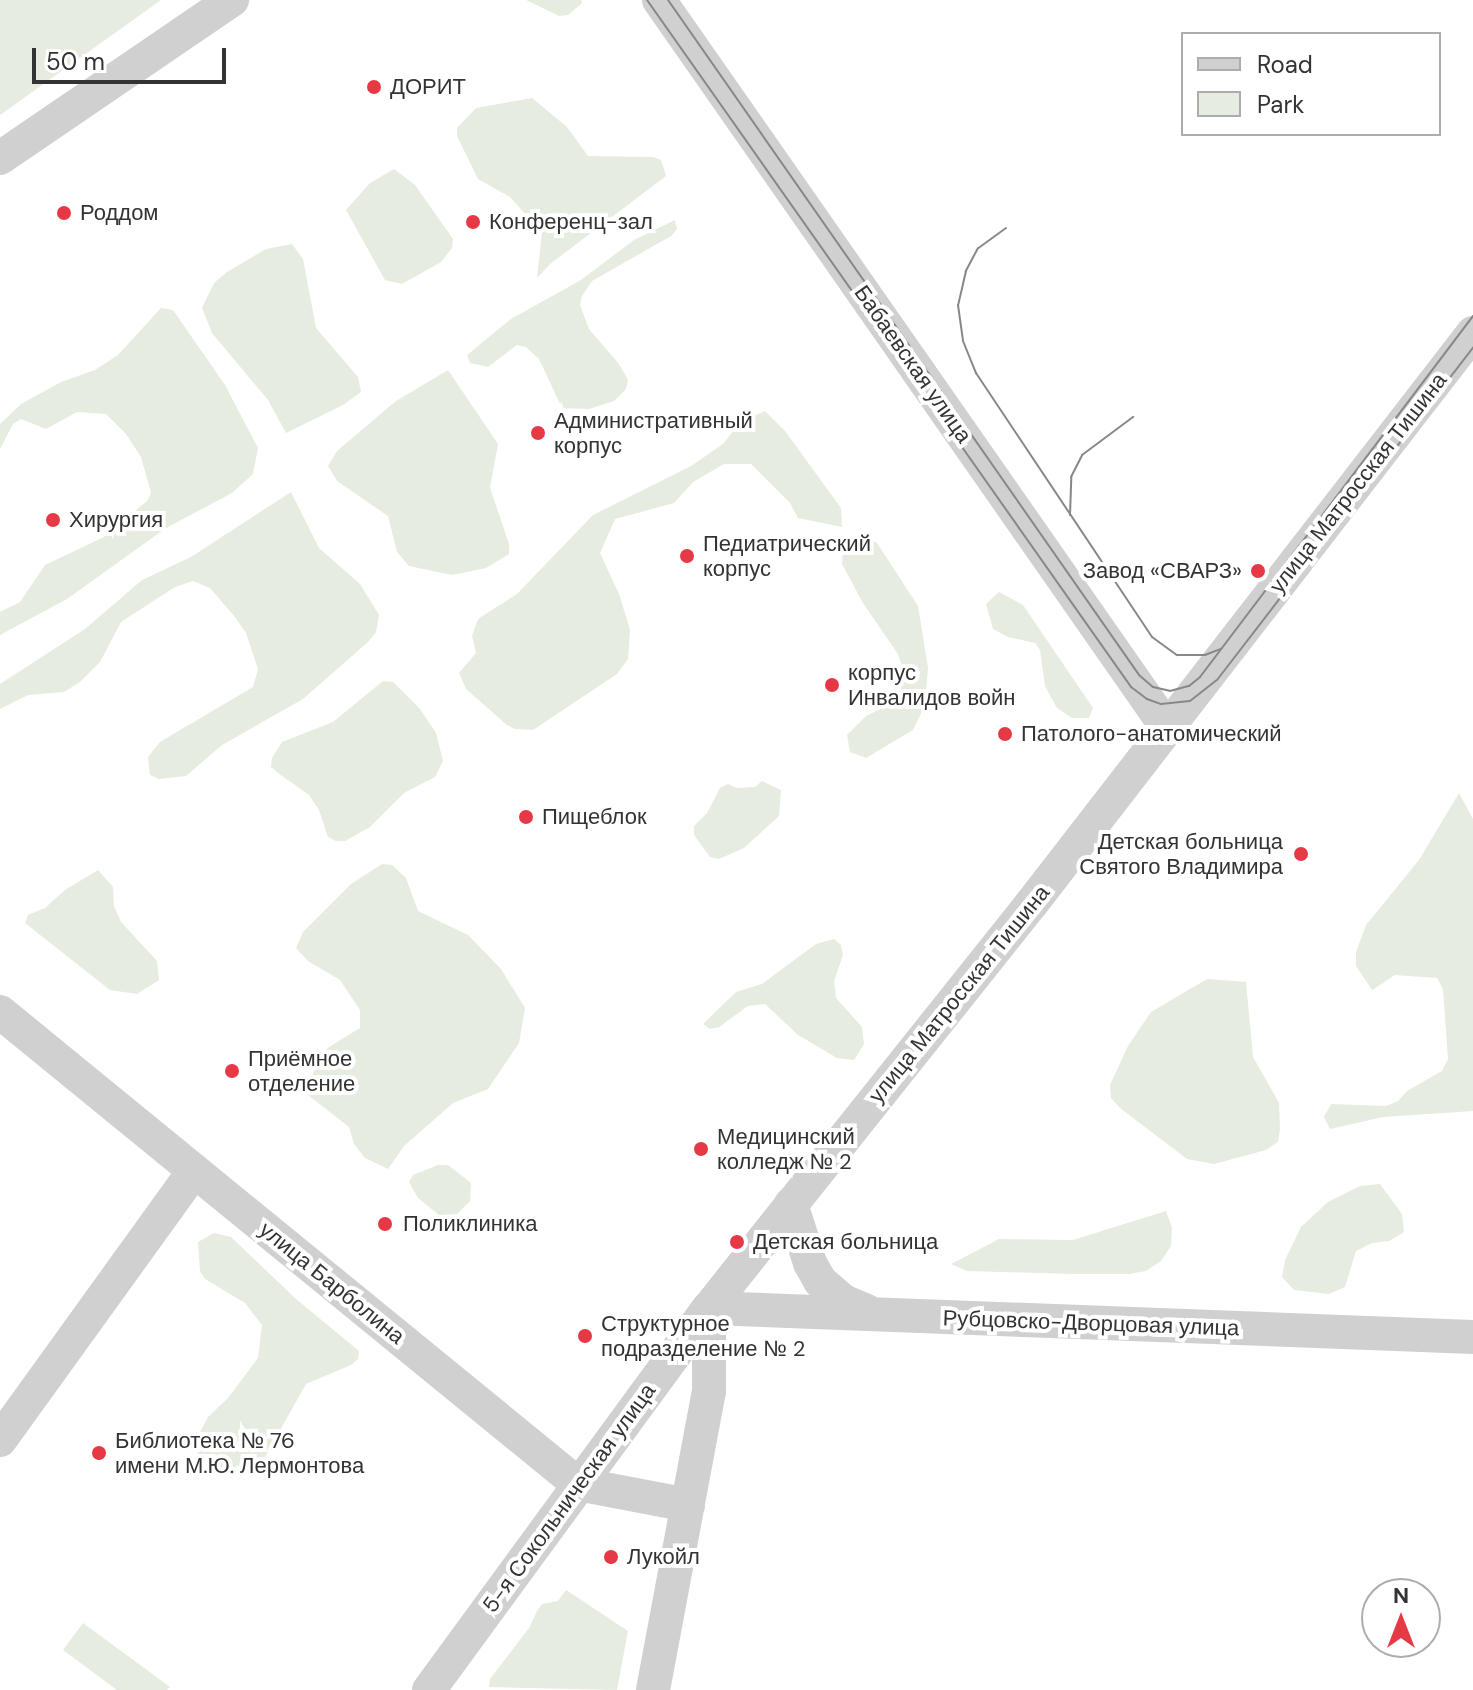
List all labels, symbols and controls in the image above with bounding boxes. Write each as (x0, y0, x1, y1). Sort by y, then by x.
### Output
scale bar (36, 32, 230, 82)
legend (1181, 32, 1441, 136)
text: 50 m (46, 46, 105, 77)
text: Road (1257, 49, 1313, 80)
place label: ДОРИТ (390, 74, 466, 100)
marker: ДОРИТ (365, 78, 383, 96)
text: Park (1257, 89, 1304, 120)
place label: Роддом (80, 200, 158, 226)
marker: Роддом (55, 204, 73, 222)
place label: Конференц-зал (489, 209, 653, 235)
marker: Конференц-зал (464, 213, 482, 231)
street label: Бабаевская улица (849, 280, 977, 448)
street label: улица Матросская Тишина (1264, 368, 1452, 598)
place label: Административный корпус (554, 407, 753, 458)
marker: Административный корпус (529, 424, 547, 442)
place label: Хирургия (69, 507, 163, 533)
marker: Хирургия (44, 511, 62, 529)
place label: Педиатрический корпус (703, 530, 871, 582)
marker: Педиатрический корпус (678, 547, 696, 565)
place label: Завод «СВАРЗ» (1083, 558, 1242, 584)
marker: Завод «СВАРЗ» (1249, 562, 1267, 580)
place label: корпус Инвалидов войн (848, 659, 1015, 710)
marker: корпус Инвалидов войн (823, 676, 841, 694)
place label: Патолого-анатомический (1021, 721, 1282, 747)
marker: Патолого-анатомический (996, 725, 1014, 743)
place label: Пищеблок (542, 804, 646, 830)
marker: Пищеблок (517, 808, 535, 826)
place label: Детская больница Святого Владимира (1079, 828, 1283, 880)
marker: Детская больница Святого Владимира (1290, 843, 1312, 865)
street label: улица Матросская Тишина (863, 880, 1055, 1108)
place label: Приёмное отделение (248, 1045, 355, 1096)
marker: Приёмное отделение (223, 1062, 241, 1080)
place label: Медицинский колледж № 2 (717, 1123, 855, 1174)
marker: Медицинский колледж № 2 (692, 1140, 710, 1158)
place label: Поликлиника (403, 1211, 537, 1237)
marker: Поликлиника (374, 1213, 396, 1235)
street label: улица Барболина (254, 1216, 410, 1350)
place label: Детская больница (753, 1229, 938, 1255)
marker: Детская больница (728, 1233, 746, 1251)
street label: Рубцовско-Дворцовая улица (942, 1305, 1240, 1341)
place label: Структурное подразделение № 2 (601, 1310, 805, 1362)
marker: Структурное подразделение № 2 (576, 1327, 594, 1345)
street label: 5-я Сокольническая улица (477, 1378, 661, 1618)
place label: Библиотека № 76 имени М.Ю. Лермонтова (115, 1427, 364, 1478)
marker: Библиотека № 76 имени М.Ю. Лермонтова (90, 1444, 108, 1462)
place label: Лукойл (627, 1544, 700, 1570)
marker: Лукойл (602, 1548, 620, 1566)
north arrow (1361, 1578, 1441, 1658)
text: N (1393, 1581, 1409, 1610)

